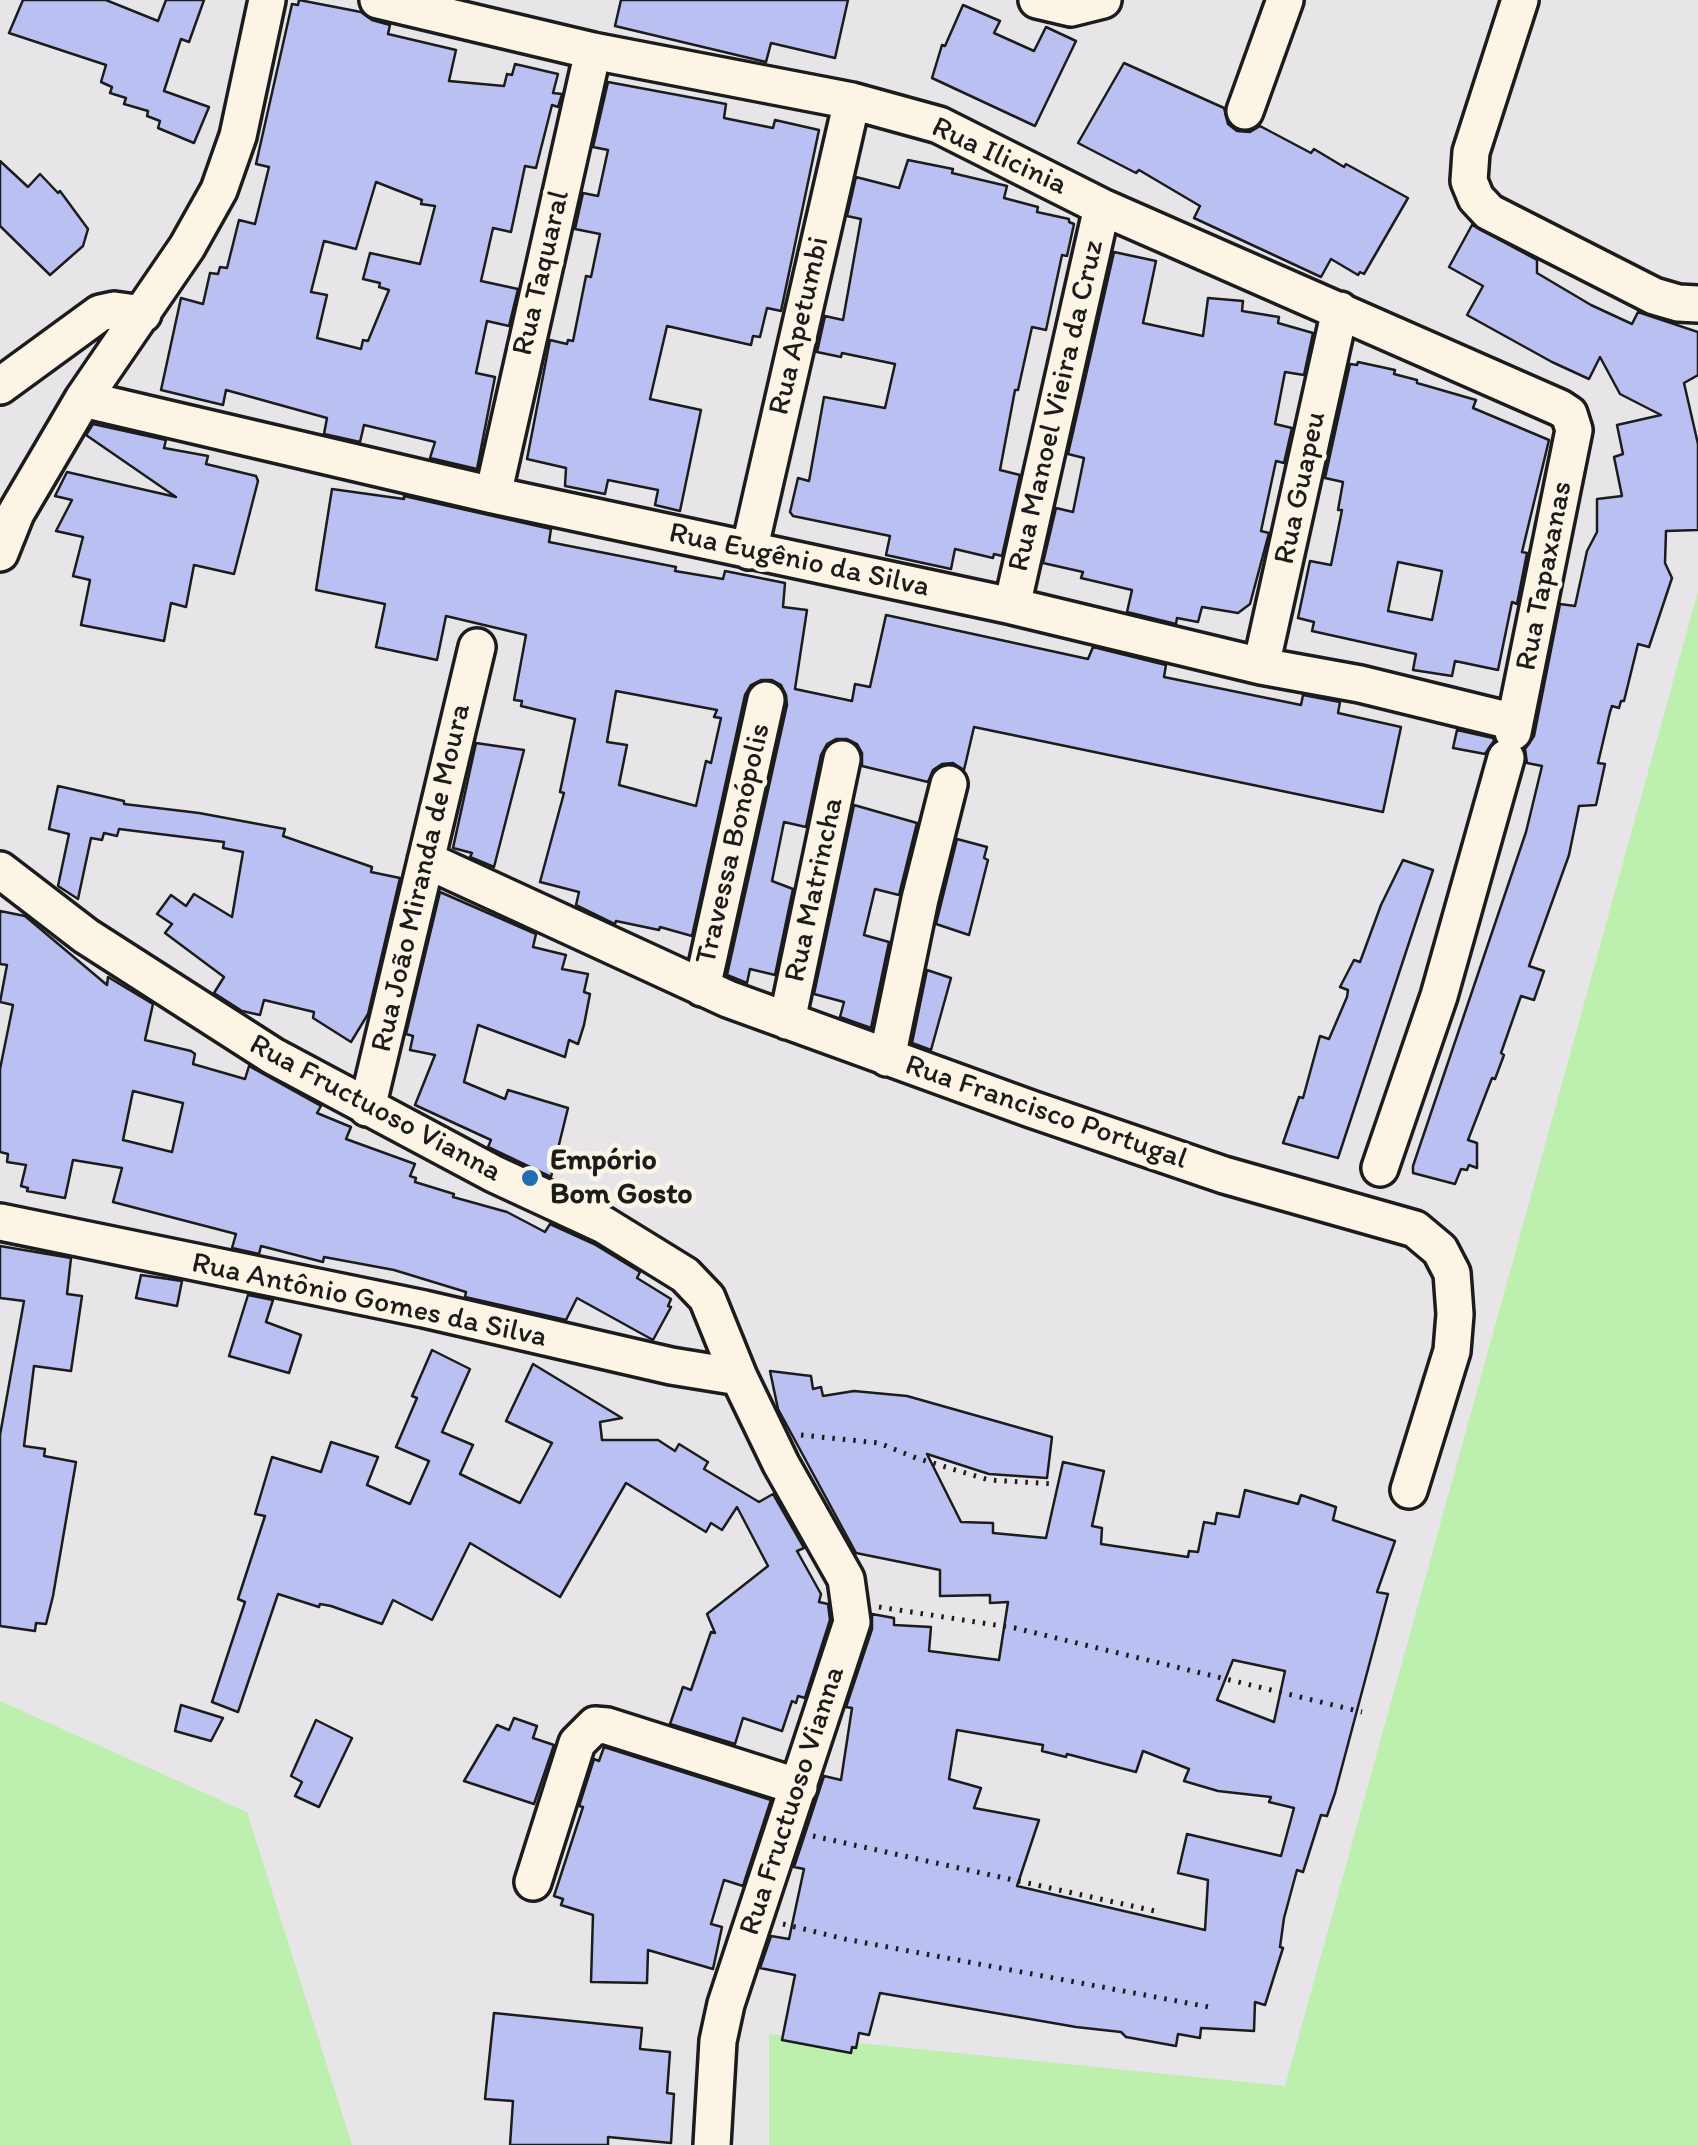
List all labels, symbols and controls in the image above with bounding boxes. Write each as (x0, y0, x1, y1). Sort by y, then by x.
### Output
street label: Rua Ilicinia (926, 110, 1072, 204)
street label: Rua Taquaral (506, 187, 578, 359)
street label: Rua Apetumbi (762, 233, 838, 419)
street label: Rua Manoel Vieira da Cruz (1001, 237, 1113, 575)
street label: Rua Guapeu (1267, 408, 1335, 568)
street label: Rua Tapaxanas (1509, 478, 1581, 674)
street label: Rua Eugênio da Silva (666, 516, 932, 606)
street label: Rua João Miranda de Moura (364, 700, 480, 1056)
street label: Travessa Bonópolis (689, 720, 779, 968)
street label: Rua Matrincha (778, 795, 852, 985)
street label: Rua Fructuoso Vianna (243, 1027, 507, 1191)
street label: Rua Francisco Portugal (900, 1048, 1192, 1178)
place label: Empório Bom Gosto (550, 1143, 693, 1214)
marker: Empório Bom Gosto (519, 1167, 541, 1189)
street label: Rua Antônio Gomes da Silva (188, 1246, 550, 1356)
street label: Rua Fructuoso Vianna (733, 1662, 853, 1940)

